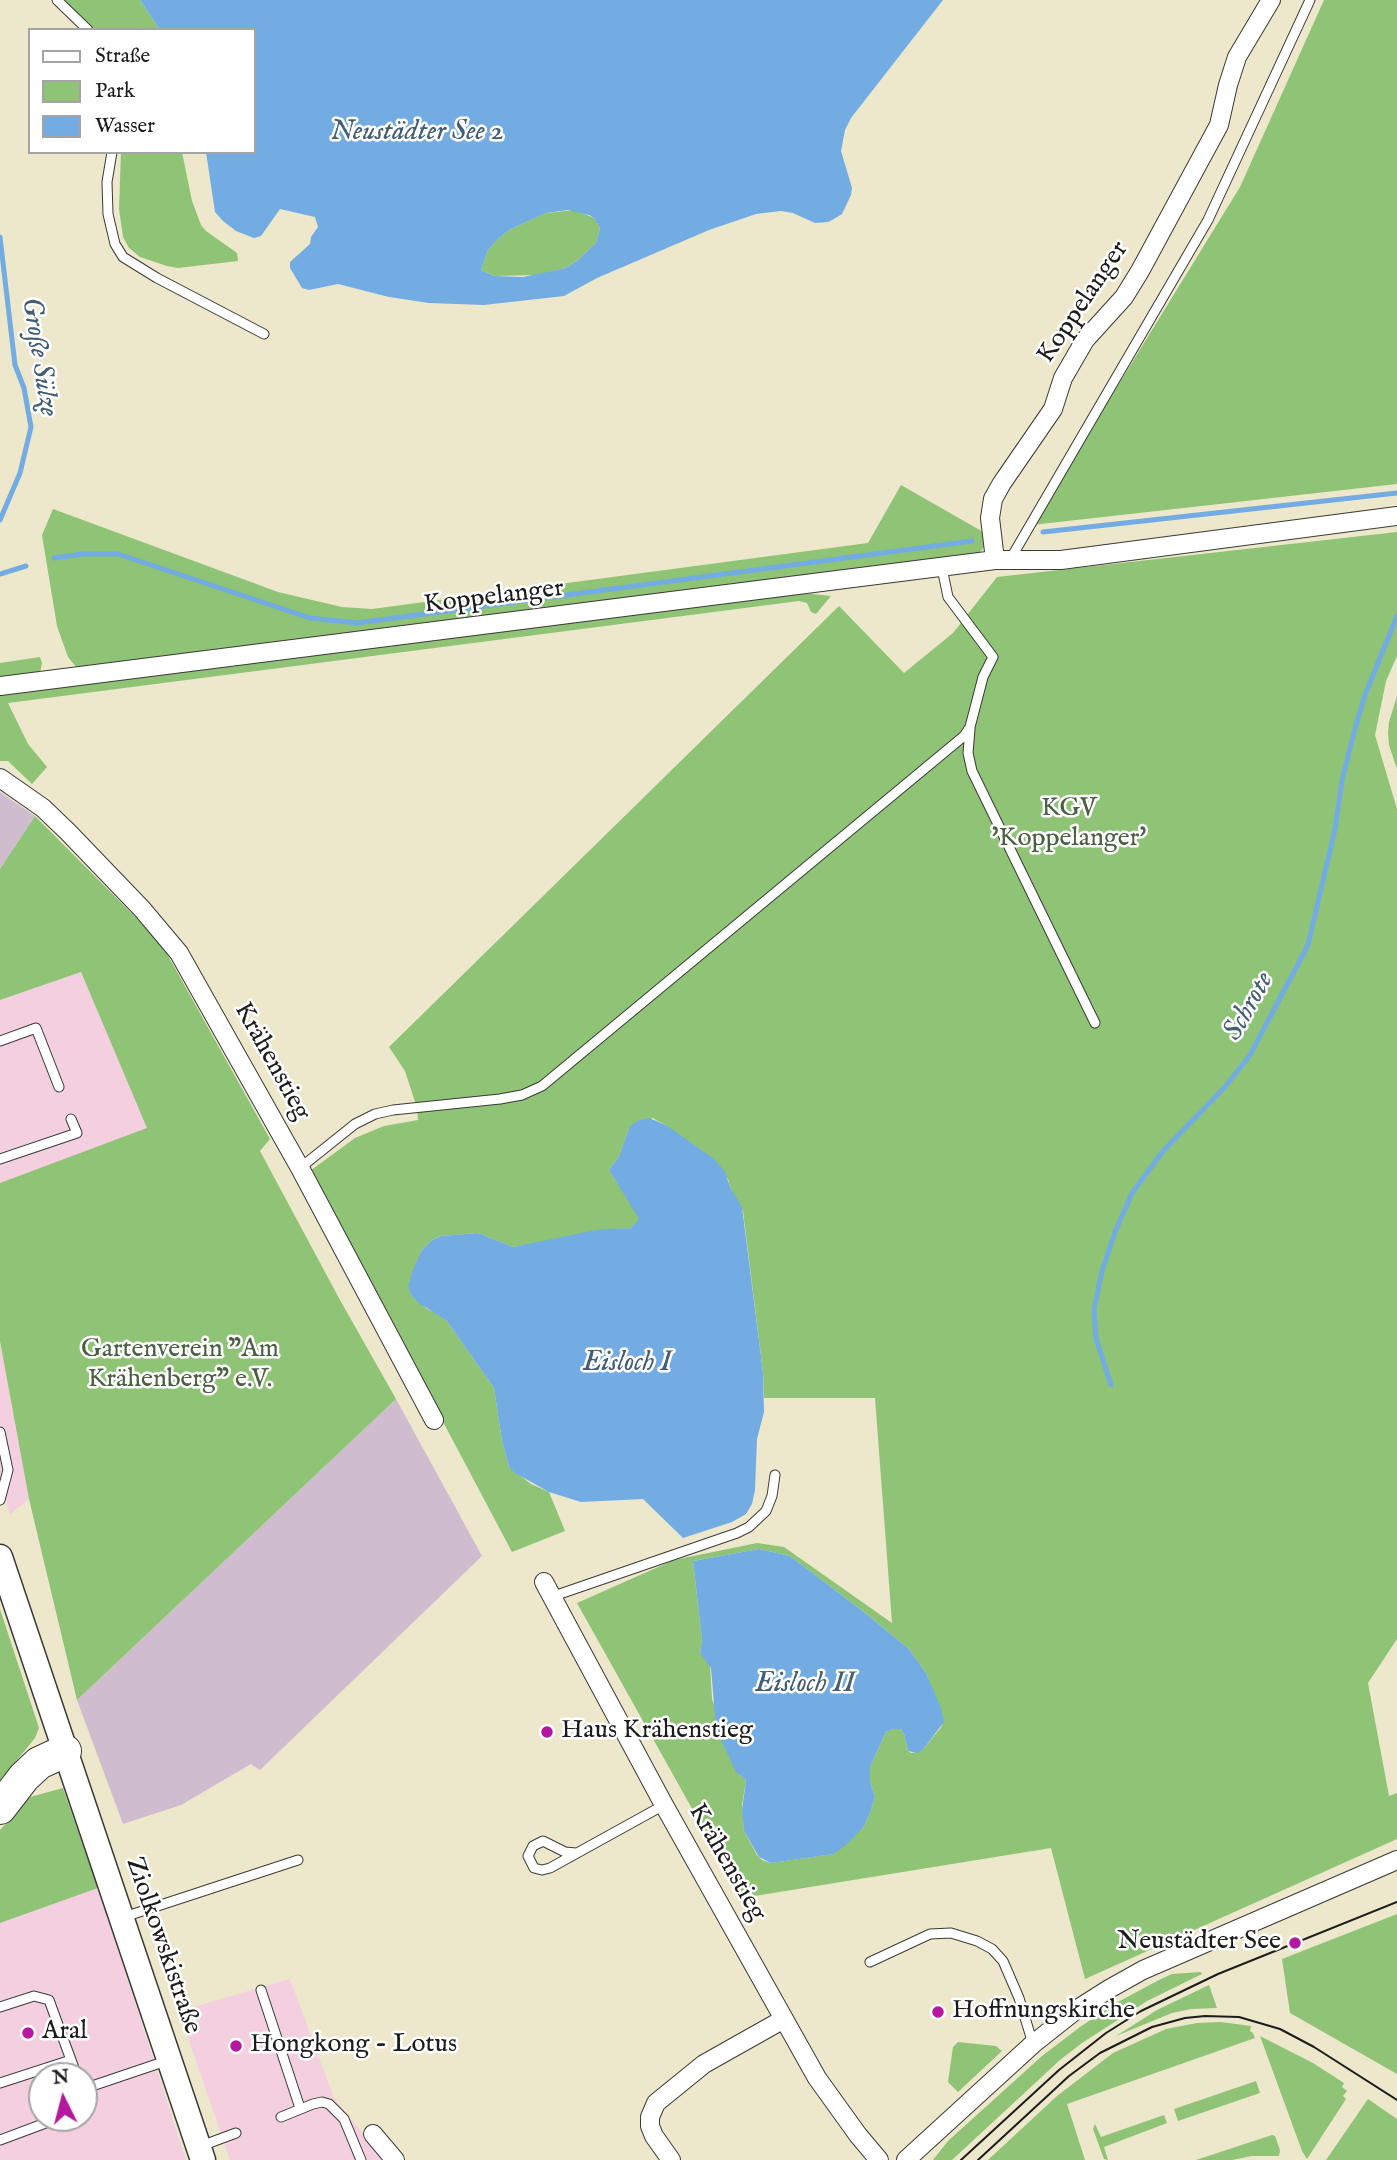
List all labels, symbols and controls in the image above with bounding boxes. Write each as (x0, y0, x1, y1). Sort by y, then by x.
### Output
legend (28, 28, 256, 154)
text: Straße (95, 43, 150, 70)
text: Park (95, 78, 135, 105)
text: Wasser (95, 113, 155, 140)
water label: Neustädter See 2 (330, 116, 504, 150)
street label: Koppelanger (1032, 236, 1136, 370)
water label: Große Sülze (12, 295, 64, 419)
street label: Koppelanger (422, 574, 566, 622)
park label: KGV 'Koppelanger' (992, 794, 1146, 856)
water label: Schrote (1218, 967, 1282, 1047)
street label: Krähenstieg (226, 998, 316, 1126)
park label: Gartenverein "Am Krähenberg" e.V. (81, 1335, 279, 1396)
water label: Eisloch I (583, 1347, 671, 1381)
water label: Eisloch II (755, 1668, 855, 1702)
place label: Haus Krähenstieg (561, 1716, 753, 1748)
marker: Haus Krähenstieg (539, 1724, 555, 1740)
street label: Krähenstieg (680, 1799, 772, 1927)
street label: Ziolkowskistraße (117, 1854, 207, 2038)
place label: Neustädter See (1117, 1927, 1281, 1959)
marker: Neustädter See (1287, 1935, 1303, 1951)
place label: Hoffnungskirche (952, 1996, 1135, 2028)
marker: Hoffnungskirche (930, 2004, 946, 2020)
place label: Aral (42, 2017, 87, 2049)
marker: Aral (20, 2025, 36, 2041)
place label: Hongkong - Lotus (250, 2030, 457, 2062)
marker: Hongkong - Lotus (228, 2038, 244, 2054)
north arrow (28, 2062, 98, 2132)
text: N (52, 2065, 70, 2091)

